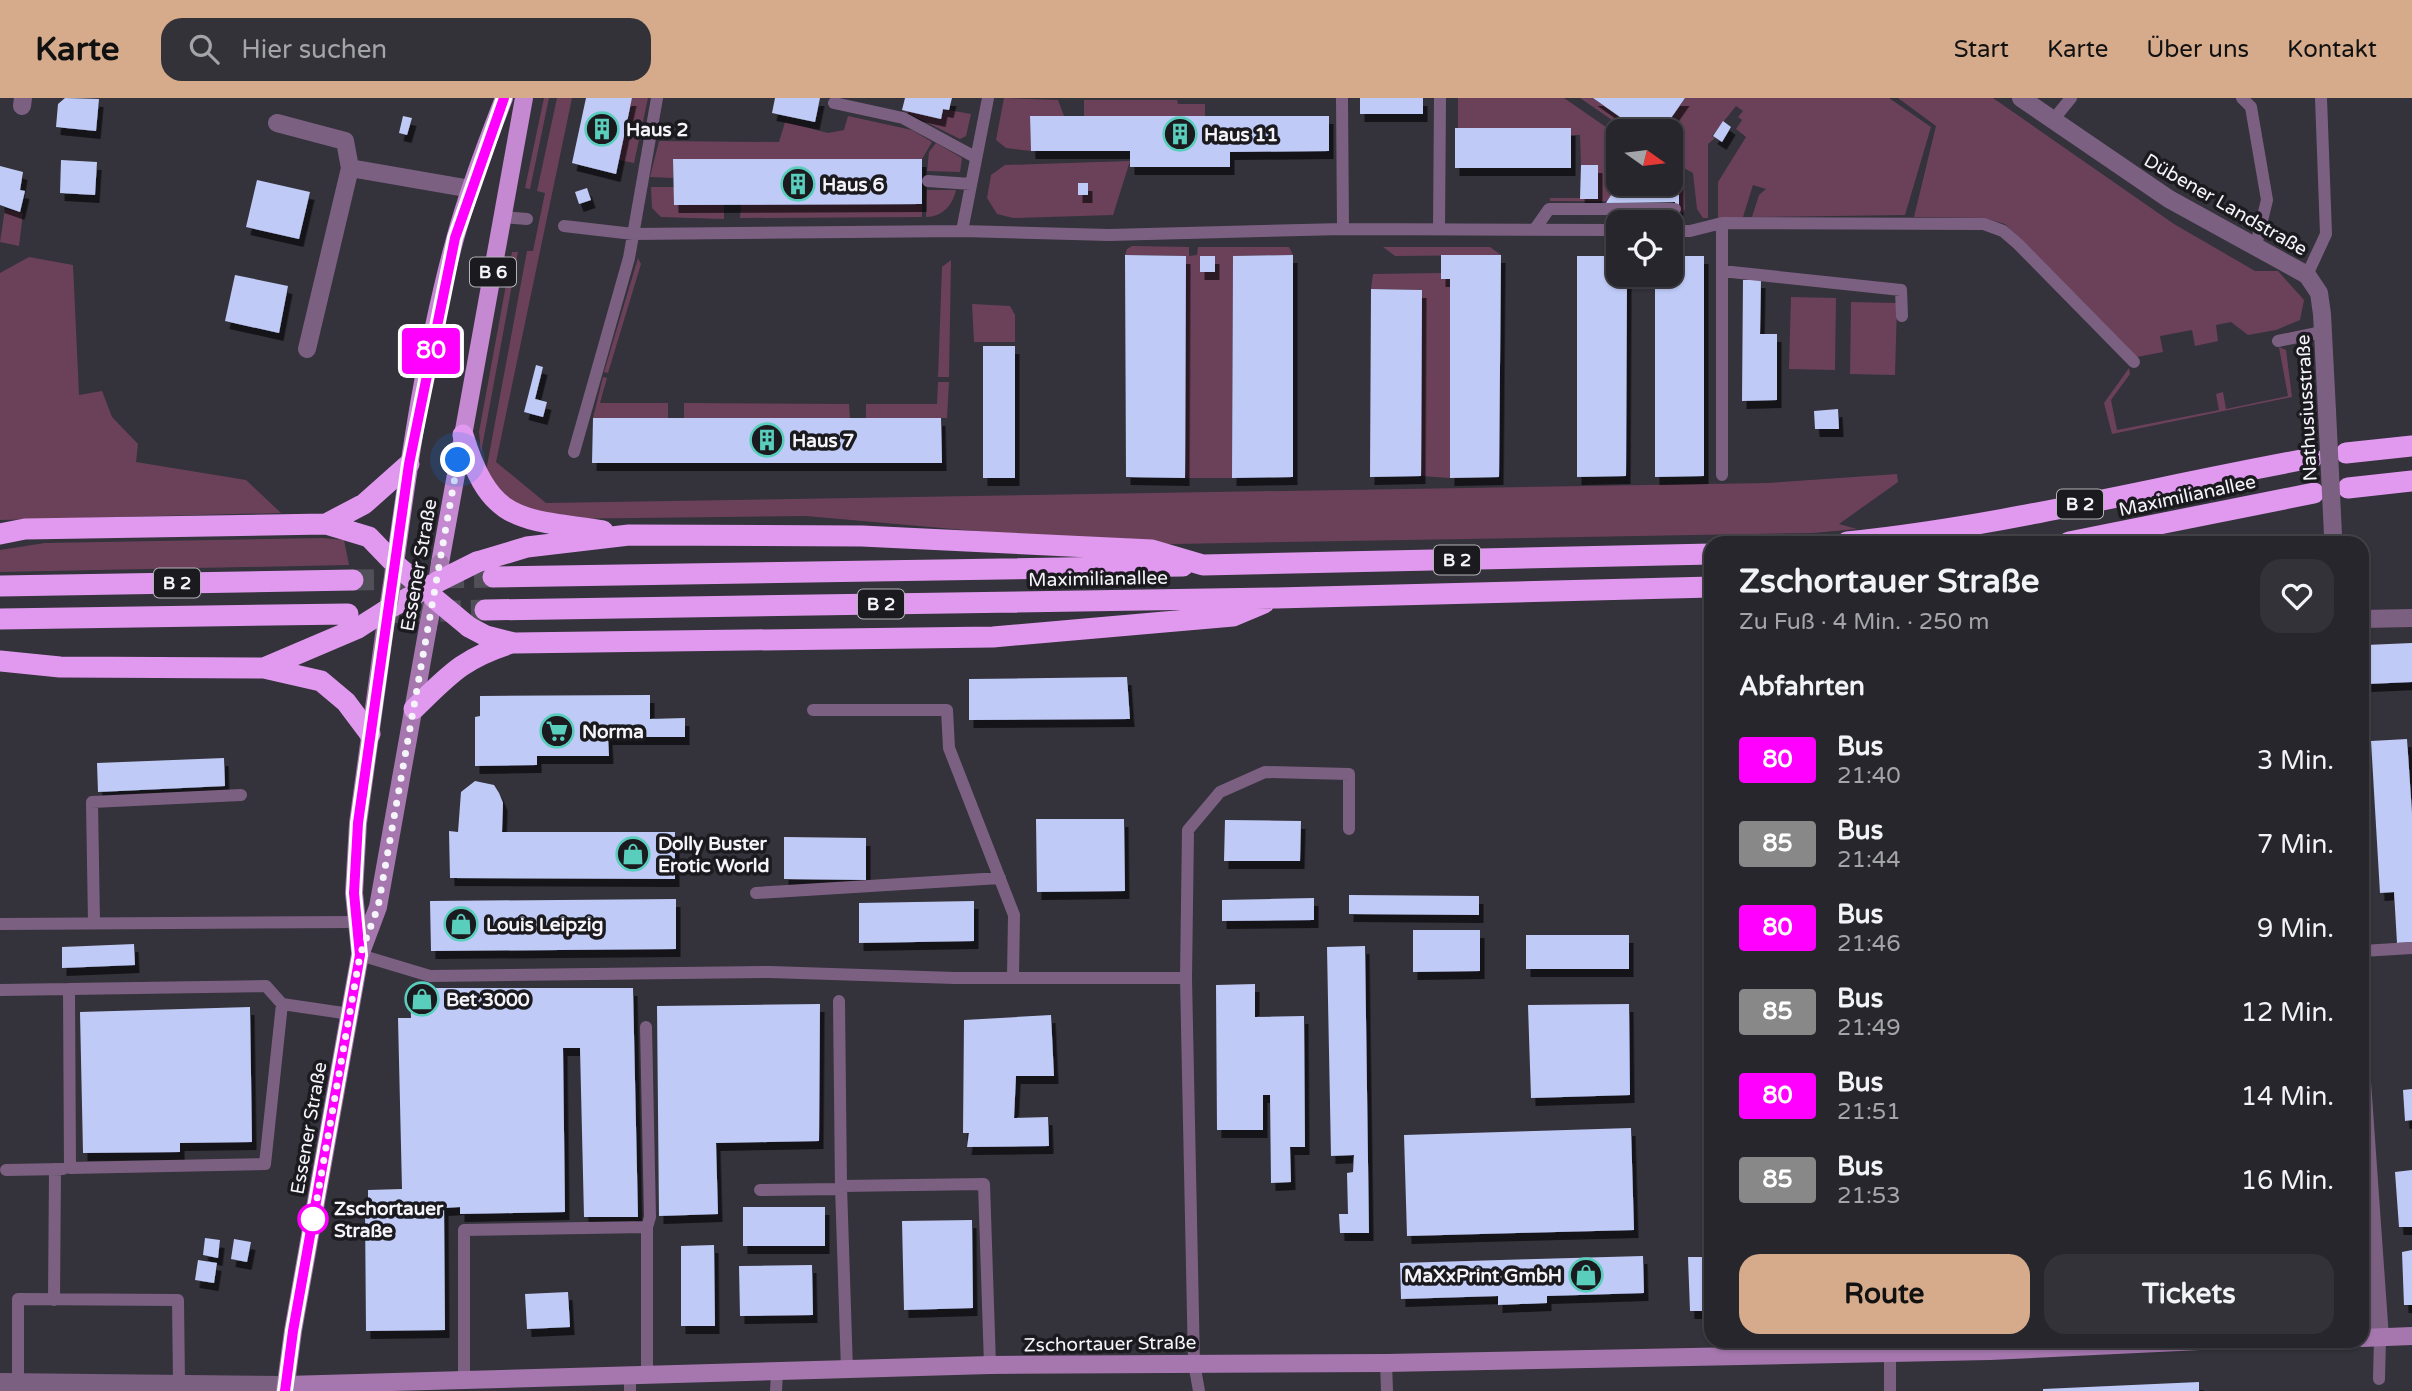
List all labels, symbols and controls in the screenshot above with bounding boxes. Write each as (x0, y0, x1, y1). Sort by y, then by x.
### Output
search box (161, 18, 651, 81)
text: Karte (35, 30, 119, 69)
icon: search (185, 30, 223, 68)
text: Hier suchen (241, 34, 387, 65)
text: Start (1954, 35, 2009, 64)
text: Karte (2047, 35, 2108, 64)
text: Über uns (2146, 35, 2249, 64)
text: Kontakt (2287, 35, 2377, 64)
building icon: Haus 2 (583, 110, 621, 148)
building icon: Haus 11 (1161, 115, 1199, 153)
place label: Haus 2 (626, 119, 689, 141)
north arrow (1606, 119, 1684, 196)
map controls (1606, 119, 1683, 287)
place label: Haus 11 (1204, 124, 1278, 146)
street label: Dübener Landstraße (2140, 149, 2311, 261)
building icon: Haus 6 (779, 165, 817, 203)
place label: Haus 6 (822, 174, 885, 196)
button: locate (1606, 210, 1683, 287)
road number: B 6 (470, 258, 516, 286)
line badge: 80 (400, 328, 462, 374)
street label: Nathusiusstraße (2292, 334, 2322, 482)
text: 80 (416, 336, 446, 365)
building icon: Haus 7 (748, 421, 786, 459)
place label: Haus 7 (792, 430, 855, 452)
your location (440, 442, 475, 477)
street label: Maximilianallee (2117, 471, 2258, 521)
road number: B 2 (2057, 490, 2103, 518)
street label: Essener Straße (396, 497, 441, 633)
road number: B 2 (1434, 546, 1480, 574)
button: heart (2260, 559, 2334, 633)
text: Zschortauer Straße (1739, 562, 2039, 601)
street label: Maximilianallee (1028, 567, 1168, 591)
road number: B 2 (154, 569, 200, 598)
road number: B 2 (858, 590, 904, 618)
text: Zu Fuß · 4 Min. · 250 m (1739, 608, 1989, 636)
text: Abfahrten (1739, 671, 1865, 702)
supermarket icon: Norma (538, 712, 576, 750)
place label: Norma (582, 721, 644, 743)
text: Bus (1837, 731, 1883, 762)
text: 80 (1762, 745, 1793, 774)
text: 3 Min. (2257, 745, 2334, 776)
text: 21:40 (1837, 762, 1901, 790)
text: Bus (1837, 815, 1883, 846)
text: 85 (1762, 829, 1793, 858)
text: 7 Min. (2257, 829, 2334, 860)
place label: Dolly Buster Erotic World (658, 833, 769, 877)
shop icon: Dolly Buster Erotic World (614, 835, 652, 873)
text: 21:44 (1837, 846, 1901, 874)
text: Bus (1837, 899, 1883, 930)
shop icon: Louis Leipzig (442, 905, 480, 943)
text: 80 (1762, 913, 1793, 942)
text: 9 Min. (2257, 913, 2334, 944)
place label: Louis Leipzig (486, 914, 603, 937)
text: 21:46 (1837, 930, 1901, 958)
shop icon: Bet 3000 (403, 980, 441, 1018)
text: Bus (1837, 983, 1883, 1014)
place label: Bet 3000 (446, 989, 530, 1011)
text: 85 (1762, 997, 1793, 1026)
text: 12 Min. (2241, 997, 2334, 1028)
text: 21:49 (1837, 1014, 1901, 1042)
street label: Essener Straße (286, 1060, 331, 1196)
text: Bus (1837, 1067, 1883, 1098)
text: 80 (1762, 1081, 1793, 1110)
text: 14 Min. (2241, 1081, 2334, 1112)
text: 21:51 (1837, 1098, 1901, 1126)
text: Bus (1837, 1151, 1883, 1182)
text: 85 (1762, 1165, 1793, 1194)
text: 16 Min. (2241, 1165, 2334, 1196)
text: 21:53 (1837, 1182, 1901, 1210)
place label: Zschortauer Straße (334, 1198, 444, 1242)
marker: Zschortauer Straße (298, 1204, 328, 1234)
button: Route (1739, 1254, 2030, 1334)
button: Tickets (2044, 1254, 2334, 1334)
shop icon: MaXxPrint GmbH (1567, 1256, 1605, 1294)
place label: MaXxPrint GmbH (1404, 1265, 1562, 1287)
street label: Zschortauer Straße (1023, 1331, 1197, 1357)

